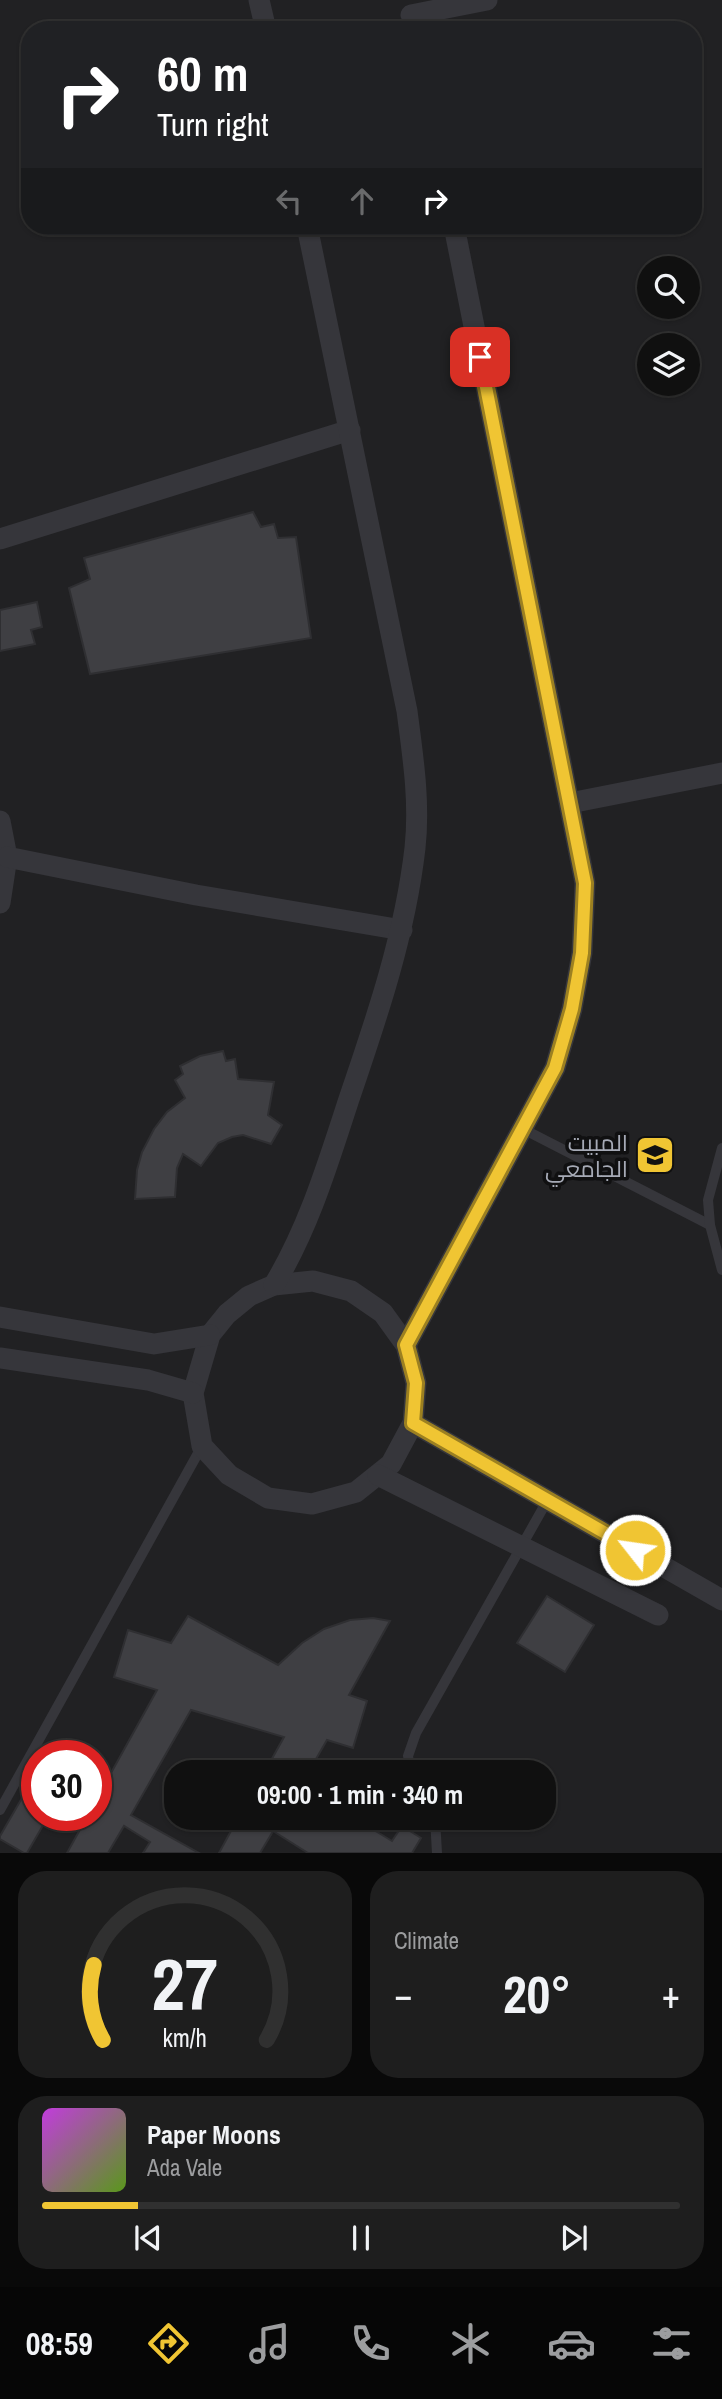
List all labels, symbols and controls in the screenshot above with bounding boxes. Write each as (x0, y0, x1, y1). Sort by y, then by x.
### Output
text: 60 m (157, 40, 249, 106)
icon: right (42, 49, 133, 140)
text: Turn right (157, 103, 269, 146)
icon: left (270, 182, 308, 220)
icon: ahead (343, 182, 381, 220)
icon: right (416, 182, 454, 220)
map controls (637, 256, 700, 396)
button: search (637, 256, 700, 319)
pin (450, 327, 510, 387)
button: layers (637, 333, 700, 396)
icon: arrive (461, 338, 499, 376)
place label: المبيت الجامعي (545, 1127, 628, 1187)
school or university icon: المبيت الجامعي (634, 1134, 676, 1176)
position arrow (598, 1513, 672, 1587)
speed limit sign: 30 (21, 1740, 112, 1831)
text: 09:00 · 1 min · 340 m (257, 1777, 463, 1812)
text: Climate (394, 1925, 459, 1956)
text: 27 (152, 1936, 218, 2034)
text: 20° (503, 1959, 571, 2029)
text: − (394, 1969, 412, 2020)
text: + (662, 1969, 680, 2020)
text: km/h (163, 2021, 207, 2055)
text: Paper Moons (147, 2117, 281, 2152)
text: Ada Vale (147, 2152, 222, 2183)
icon: previous (129, 2219, 167, 2257)
icon: pause (342, 2219, 380, 2257)
icon: next (555, 2219, 593, 2257)
icon: directions (144, 2319, 193, 2368)
icon: music (245, 2319, 294, 2368)
icon: phone (346, 2319, 395, 2368)
icon: climate (446, 2319, 495, 2368)
icon: car (547, 2319, 596, 2368)
icon: filters (647, 2319, 696, 2368)
text: 08:59 (26, 2322, 93, 2365)

